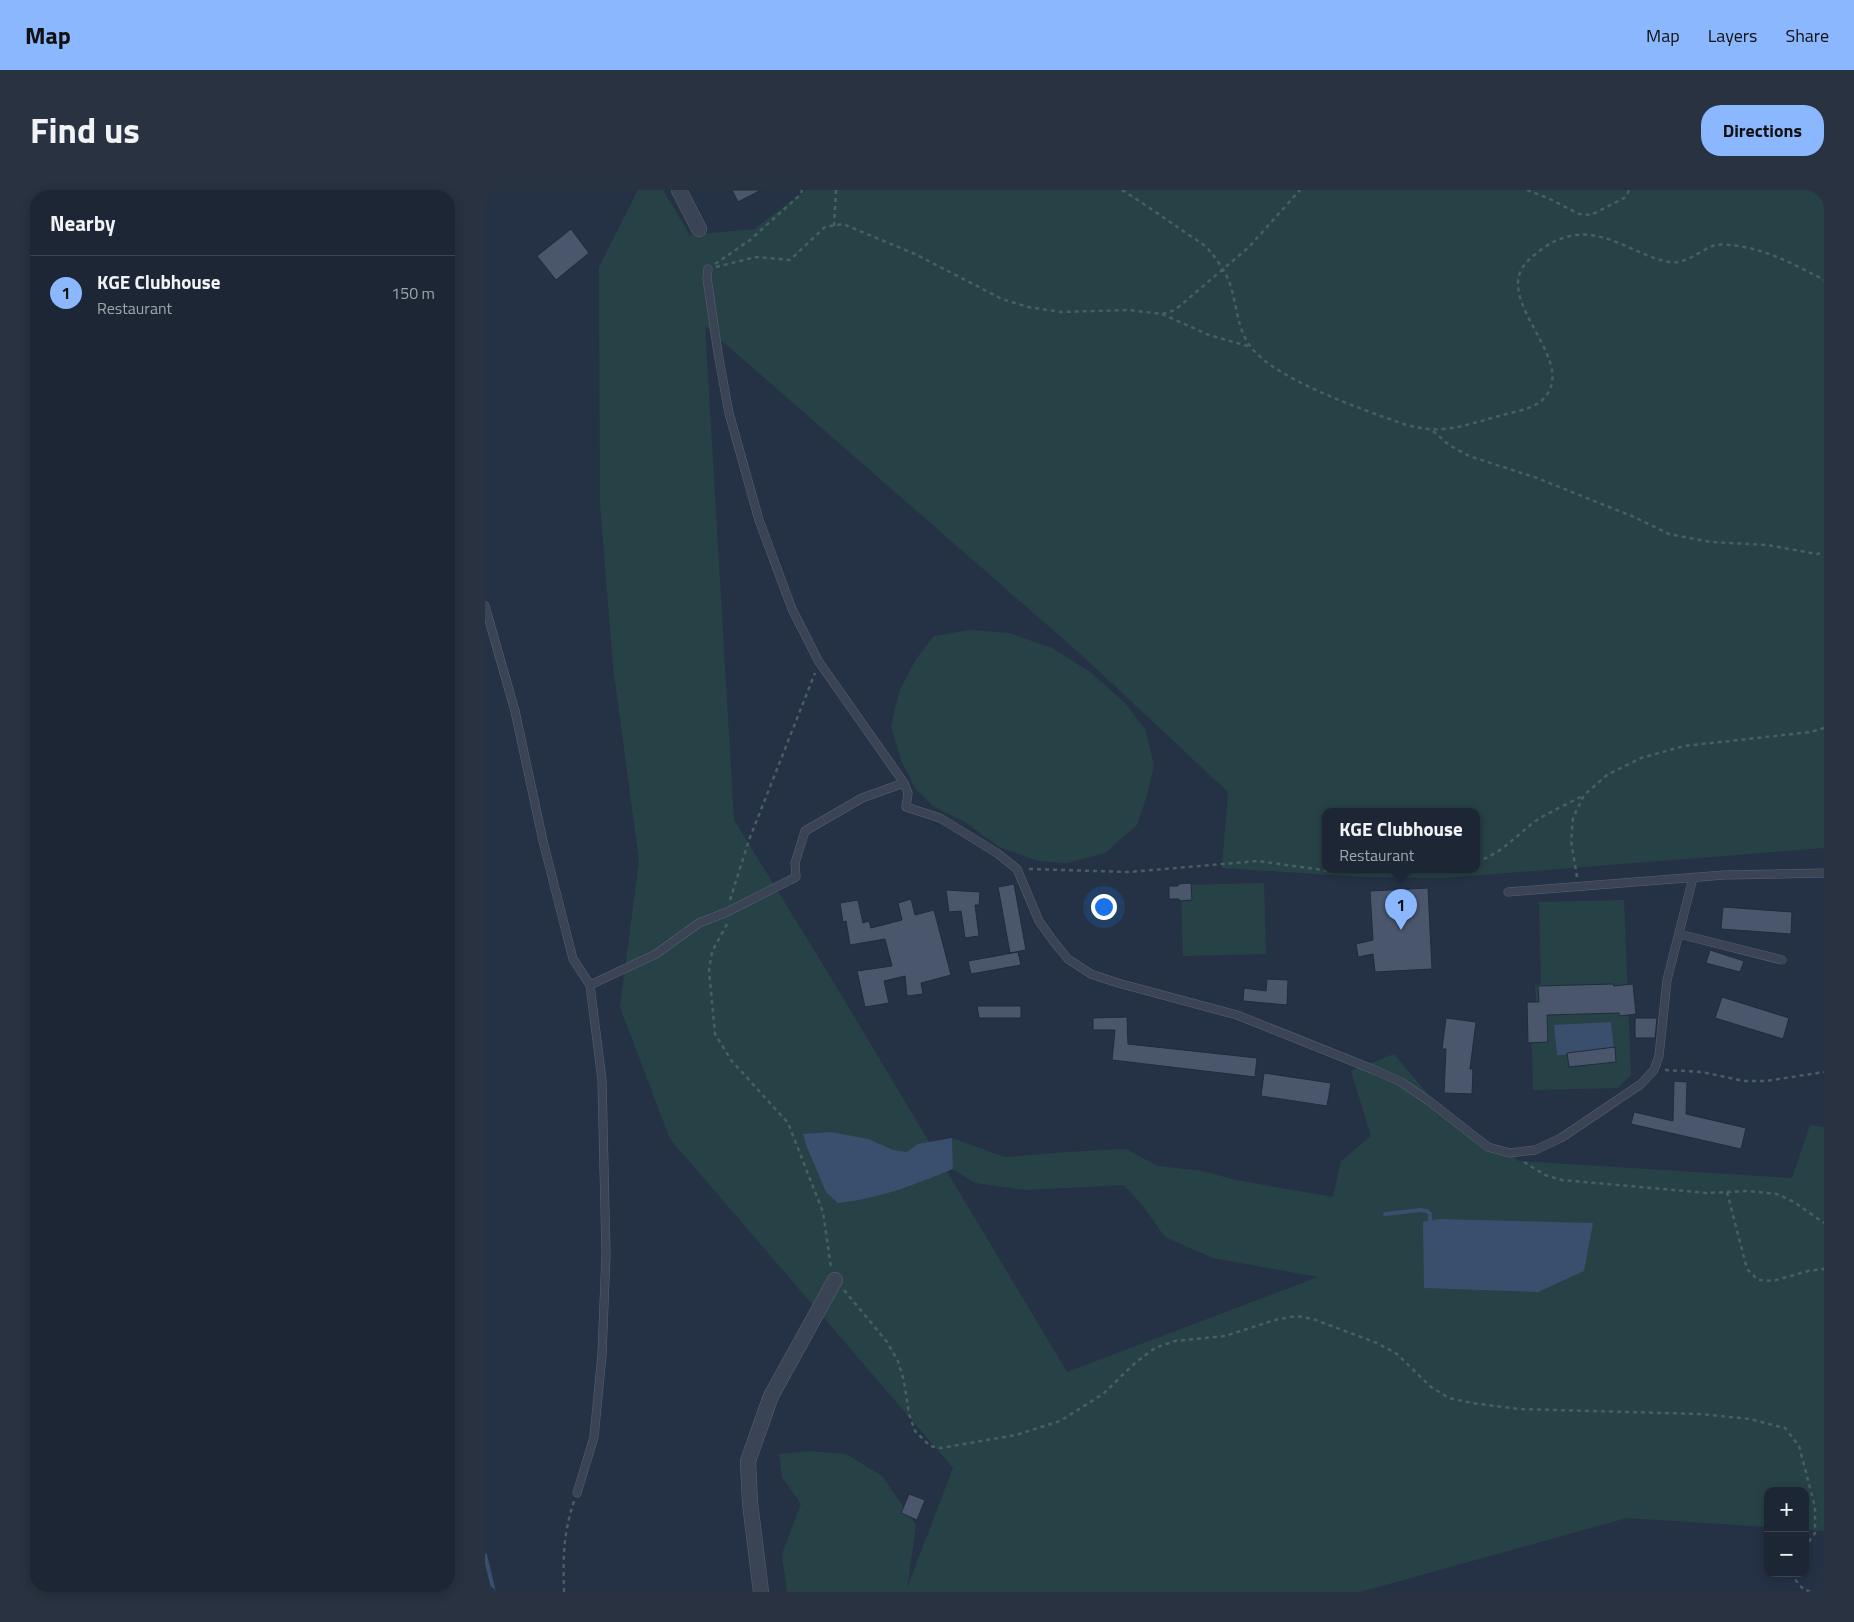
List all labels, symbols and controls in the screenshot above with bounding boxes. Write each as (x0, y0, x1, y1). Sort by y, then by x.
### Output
text: Map (25, 17, 71, 53)
text: Map (1646, 22, 1680, 49)
text: Layers (1708, 22, 1757, 49)
text: Share (1785, 22, 1829, 49)
text: Find us (30, 103, 140, 157)
button: Directions (1701, 105, 1824, 156)
text: Nearby (50, 207, 115, 239)
text: KGE Clubhouse (97, 267, 221, 296)
text: 1 (62, 281, 70, 305)
text: 150 m (391, 281, 435, 305)
text: Restaurant (97, 296, 172, 320)
popup (1322, 808, 1480, 873)
text: KGE Clubhouse (1339, 814, 1463, 843)
text: Restaurant (1339, 843, 1414, 867)
pin: 1 (1385, 889, 1417, 930)
your location (1091, 894, 1117, 920)
map controls (1764, 1487, 1809, 1577)
button: + (1764, 1487, 1809, 1532)
button: − (1764, 1532, 1809, 1577)

